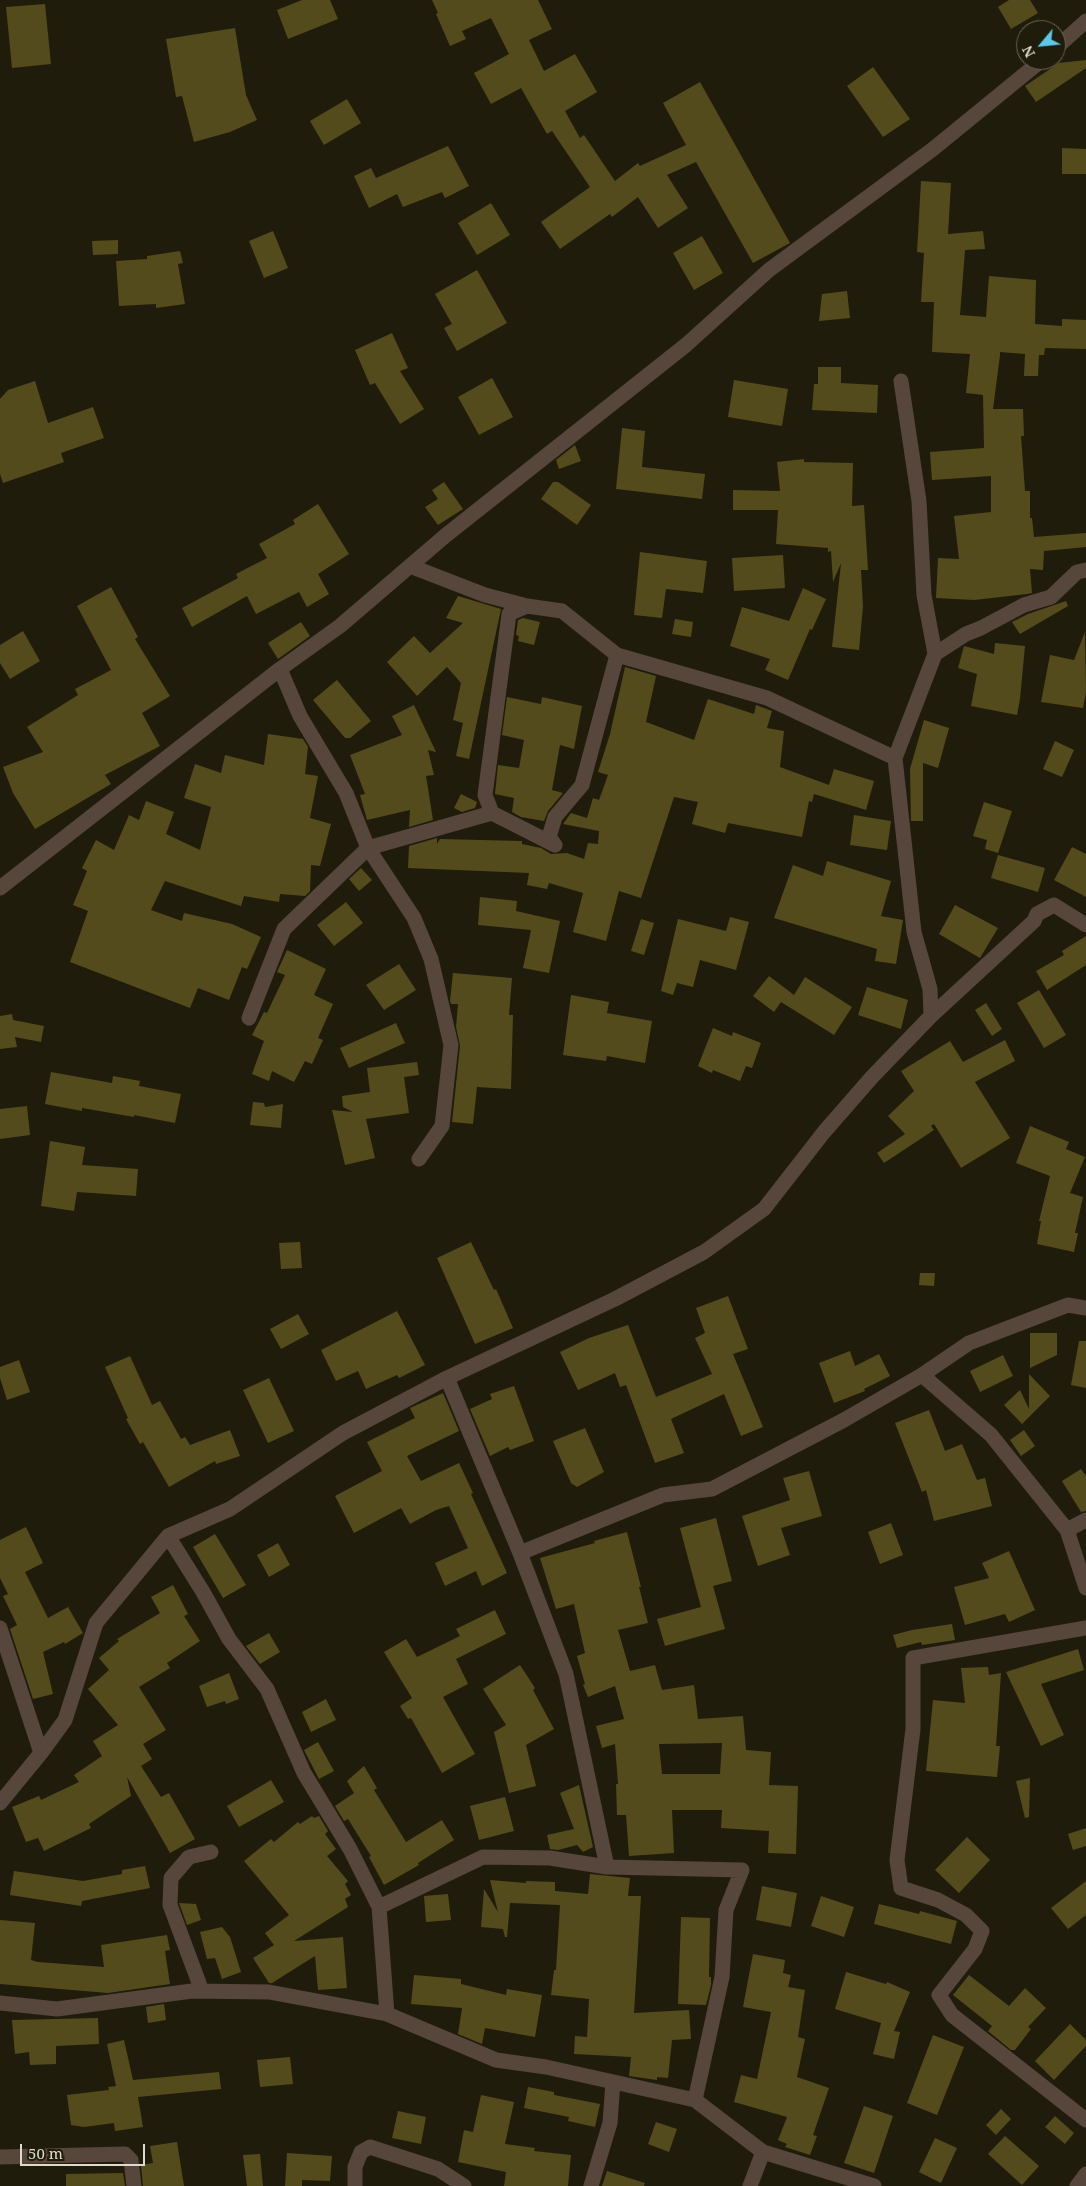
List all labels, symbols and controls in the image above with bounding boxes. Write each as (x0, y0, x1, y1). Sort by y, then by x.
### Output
north arrow (1016, 20, 1066, 70)
text: N (1017, 42, 1039, 61)
scale bar (22, 2134, 148, 2166)
text: 50 m (28, 2143, 63, 2163)

